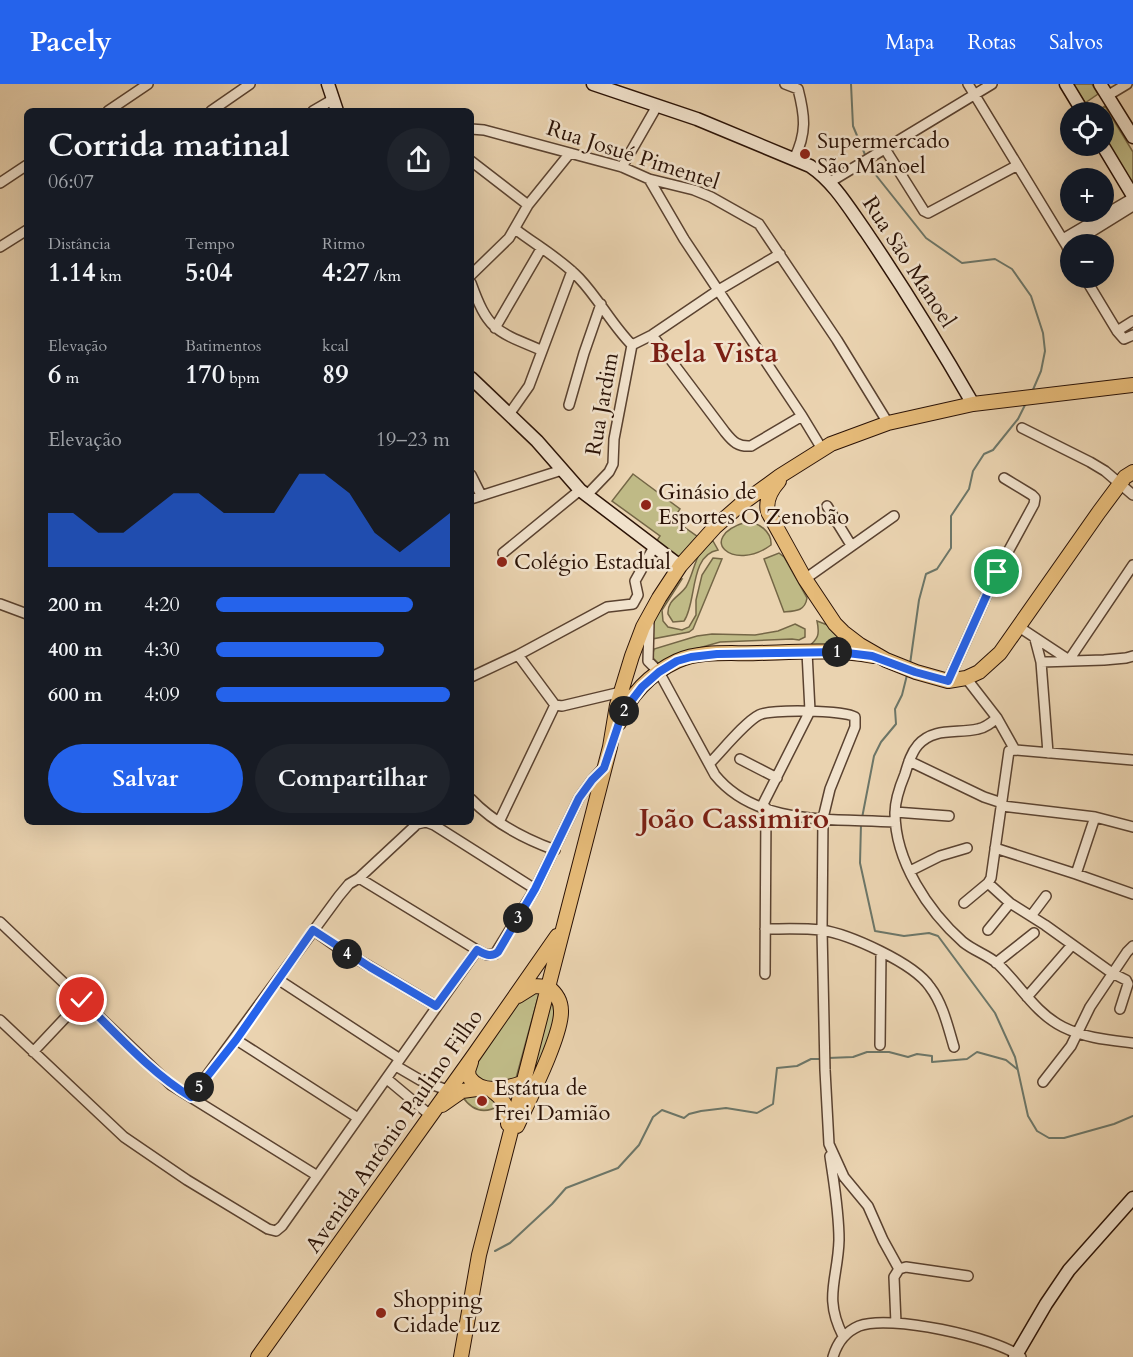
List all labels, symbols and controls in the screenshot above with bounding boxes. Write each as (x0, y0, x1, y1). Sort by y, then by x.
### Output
text: Pacely (30, 23, 112, 61)
text: Mapa (885, 28, 934, 57)
text: Rotas (967, 28, 1016, 57)
text: Salvos (1049, 28, 1103, 57)
map controls (1060, 102, 1114, 288)
button: locate (1060, 102, 1114, 156)
street label: Rua Josué Pimentel (543, 113, 724, 197)
text: Corrida matinal (48, 123, 290, 168)
place label: Supermercado São Manoel (817, 126, 950, 181)
button: share (387, 128, 450, 191)
marker: Supermercado São Manoel (798, 147, 812, 161)
text: 06:07 (48, 168, 94, 195)
button: + (1060, 168, 1114, 222)
street label: Rua São Manoel (855, 190, 963, 334)
text: Distância (48, 233, 111, 255)
text: Tempo (185, 233, 235, 255)
text: Ritmo (322, 233, 365, 255)
button: − (1060, 234, 1114, 288)
text: 1.14 (48, 255, 96, 290)
text: 5:04 (185, 255, 233, 290)
text: 4:27 (322, 255, 370, 290)
text: km (96, 265, 122, 287)
text: /km (370, 265, 401, 287)
district label: Bela Vista (650, 334, 778, 372)
text: Elevação (48, 335, 107, 357)
text: Batimentos (185, 335, 261, 357)
text: kcal (322, 335, 349, 357)
street label: Rua Jardim (578, 350, 626, 458)
text: 6 (48, 357, 61, 392)
text: 170 (185, 357, 225, 392)
text: 89 (322, 357, 349, 392)
text: m (61, 367, 79, 389)
text: bpm (225, 367, 260, 389)
text: Elevação (48, 426, 122, 453)
text: 19–23 m (376, 426, 450, 453)
place label: Ginásio de Esportes O Zenobão (658, 477, 849, 532)
marker: Ginásio de Esportes O Zenobão (639, 498, 653, 512)
pin (971, 546, 1022, 597)
place label: Colégio Estadual (514, 547, 671, 577)
marker: Colégio Estadual (495, 555, 509, 569)
icon: arrive (980, 555, 1013, 588)
text: 200 m (48, 591, 103, 618)
text: 4:20 (144, 591, 180, 618)
text: 400 m (48, 636, 103, 663)
text: 4:30 (144, 636, 180, 663)
pin: 1 (822, 637, 852, 667)
text: 1 (833, 641, 841, 663)
text: 600 m (48, 681, 103, 708)
text: 4:09 (144, 681, 180, 708)
pin: 2 (609, 696, 639, 726)
text: 2 (620, 700, 628, 722)
button: Salvar (48, 744, 243, 813)
button: Compartilhar (255, 744, 450, 813)
district label: João Cassimiro (635, 800, 829, 838)
pin: 3 (503, 903, 533, 933)
text: 3 (514, 907, 522, 929)
pin: 4 (332, 939, 362, 969)
text: 4 (343, 943, 351, 965)
pin (56, 974, 107, 1025)
icon: check (65, 983, 98, 1016)
street label: Avenida Antônio Paulino Filho (298, 1003, 490, 1259)
pin: 5 (184, 1072, 214, 1102)
place label: Estátua de Frei Damião (494, 1073, 610, 1128)
text: 5 (195, 1076, 203, 1098)
marker: Estátua de Frei Damião (475, 1094, 489, 1108)
place label: Shopping Cidade Luz (393, 1285, 500, 1340)
marker: Shopping Cidade Luz (374, 1306, 388, 1320)

